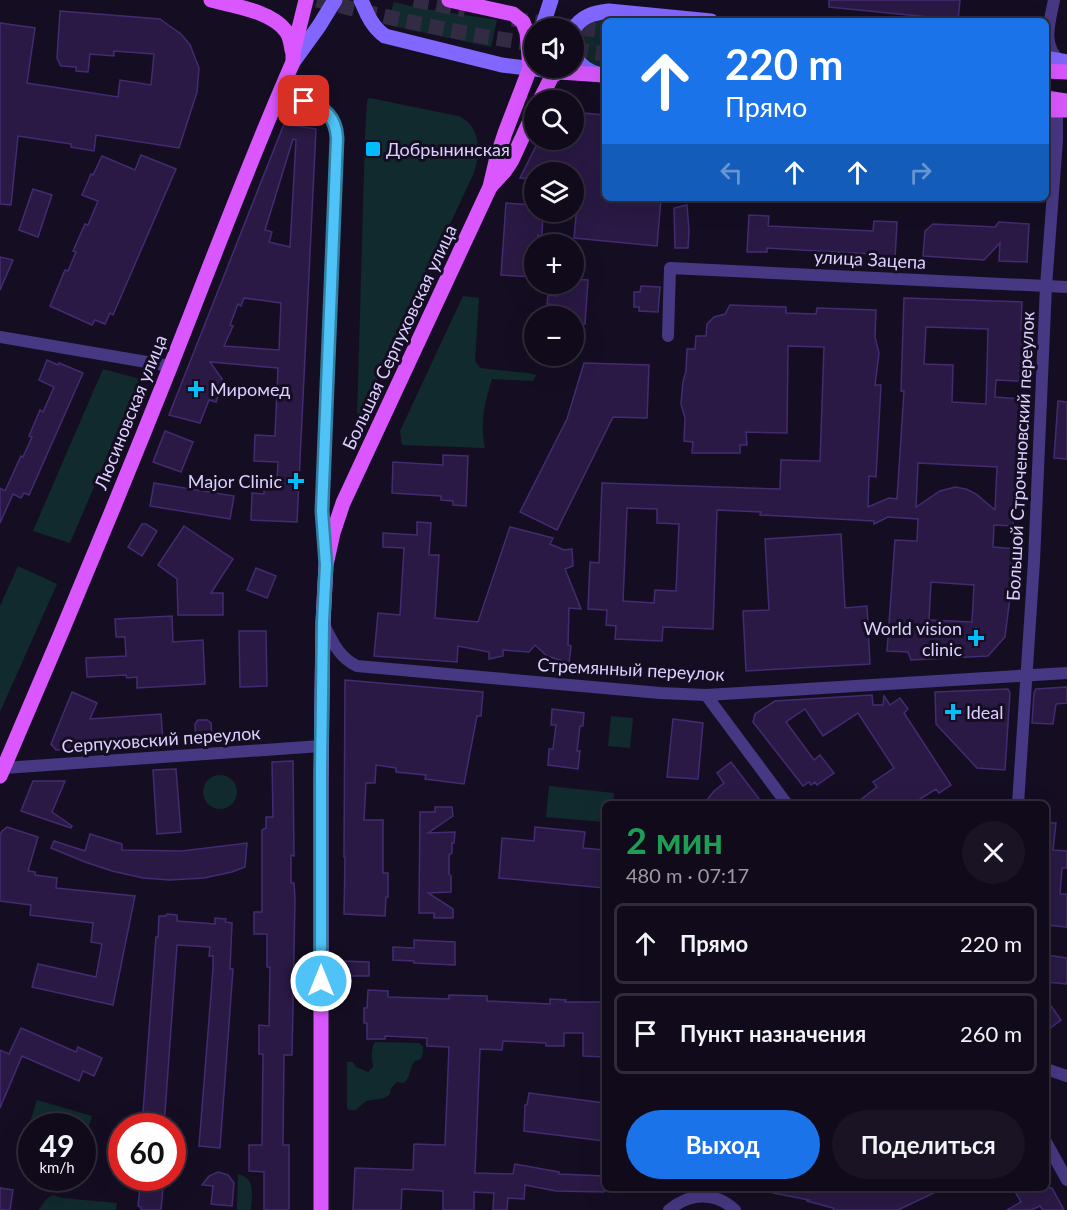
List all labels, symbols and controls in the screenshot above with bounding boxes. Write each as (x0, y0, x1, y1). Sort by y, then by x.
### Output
map controls (524, 18, 584, 366)
button: sound (524, 18, 584, 78)
text: 220 m (725, 39, 843, 89)
icon: ahead (626, 42, 704, 120)
pin (278, 75, 329, 126)
icon: arrive (287, 84, 320, 117)
button: search (524, 90, 584, 150)
text: Прямо (725, 90, 807, 123)
place label: Добрынинская (386, 138, 510, 160)
marker: Добрынинская (364, 140, 382, 158)
icon: left (715, 156, 748, 189)
icon: ahead (778, 156, 811, 189)
icon: ahead (841, 156, 874, 189)
icon: right (904, 156, 937, 189)
button: layers (524, 162, 584, 222)
street label: Большая Серпуховская улица (337, 221, 461, 453)
button: + (524, 234, 584, 294)
street label: улица Зацепа (813, 245, 927, 273)
button: − (524, 306, 584, 366)
street label: Большой Строченовский переулок (1001, 310, 1039, 601)
street label: Люсиновская улица (89, 332, 171, 493)
place label: Миромед (210, 378, 290, 400)
marker: Миромед (187, 380, 205, 398)
place label: Major Clinic (188, 470, 282, 492)
marker: Major Clinic (287, 472, 305, 490)
place label: World vision clinic (863, 617, 962, 660)
marker: World vision clinic (967, 629, 985, 647)
street label: Стремянный переулок (537, 653, 726, 685)
place label: Ideal (966, 701, 1004, 723)
marker: Ideal (944, 703, 962, 721)
street label: Серпуховский переулок (61, 721, 262, 757)
text: 2 мин (626, 818, 723, 862)
button: close (962, 821, 1025, 884)
text: 480 m · 07:17 (626, 863, 749, 887)
icon: ahead (629, 927, 662, 960)
text: Прямо (680, 930, 748, 957)
text: 220 m (960, 930, 1022, 957)
position arrow (289, 949, 353, 1013)
icon: arrive (629, 1017, 662, 1050)
text: Пункт назначения (680, 1020, 866, 1047)
text: 260 m (960, 1020, 1022, 1047)
button: Выход (626, 1110, 820, 1179)
button: Поделиться (832, 1110, 1025, 1179)
speed limit sign: 60 (108, 1113, 186, 1191)
text: 49 (40, 1127, 74, 1163)
text: km/h (39, 1158, 75, 1176)

